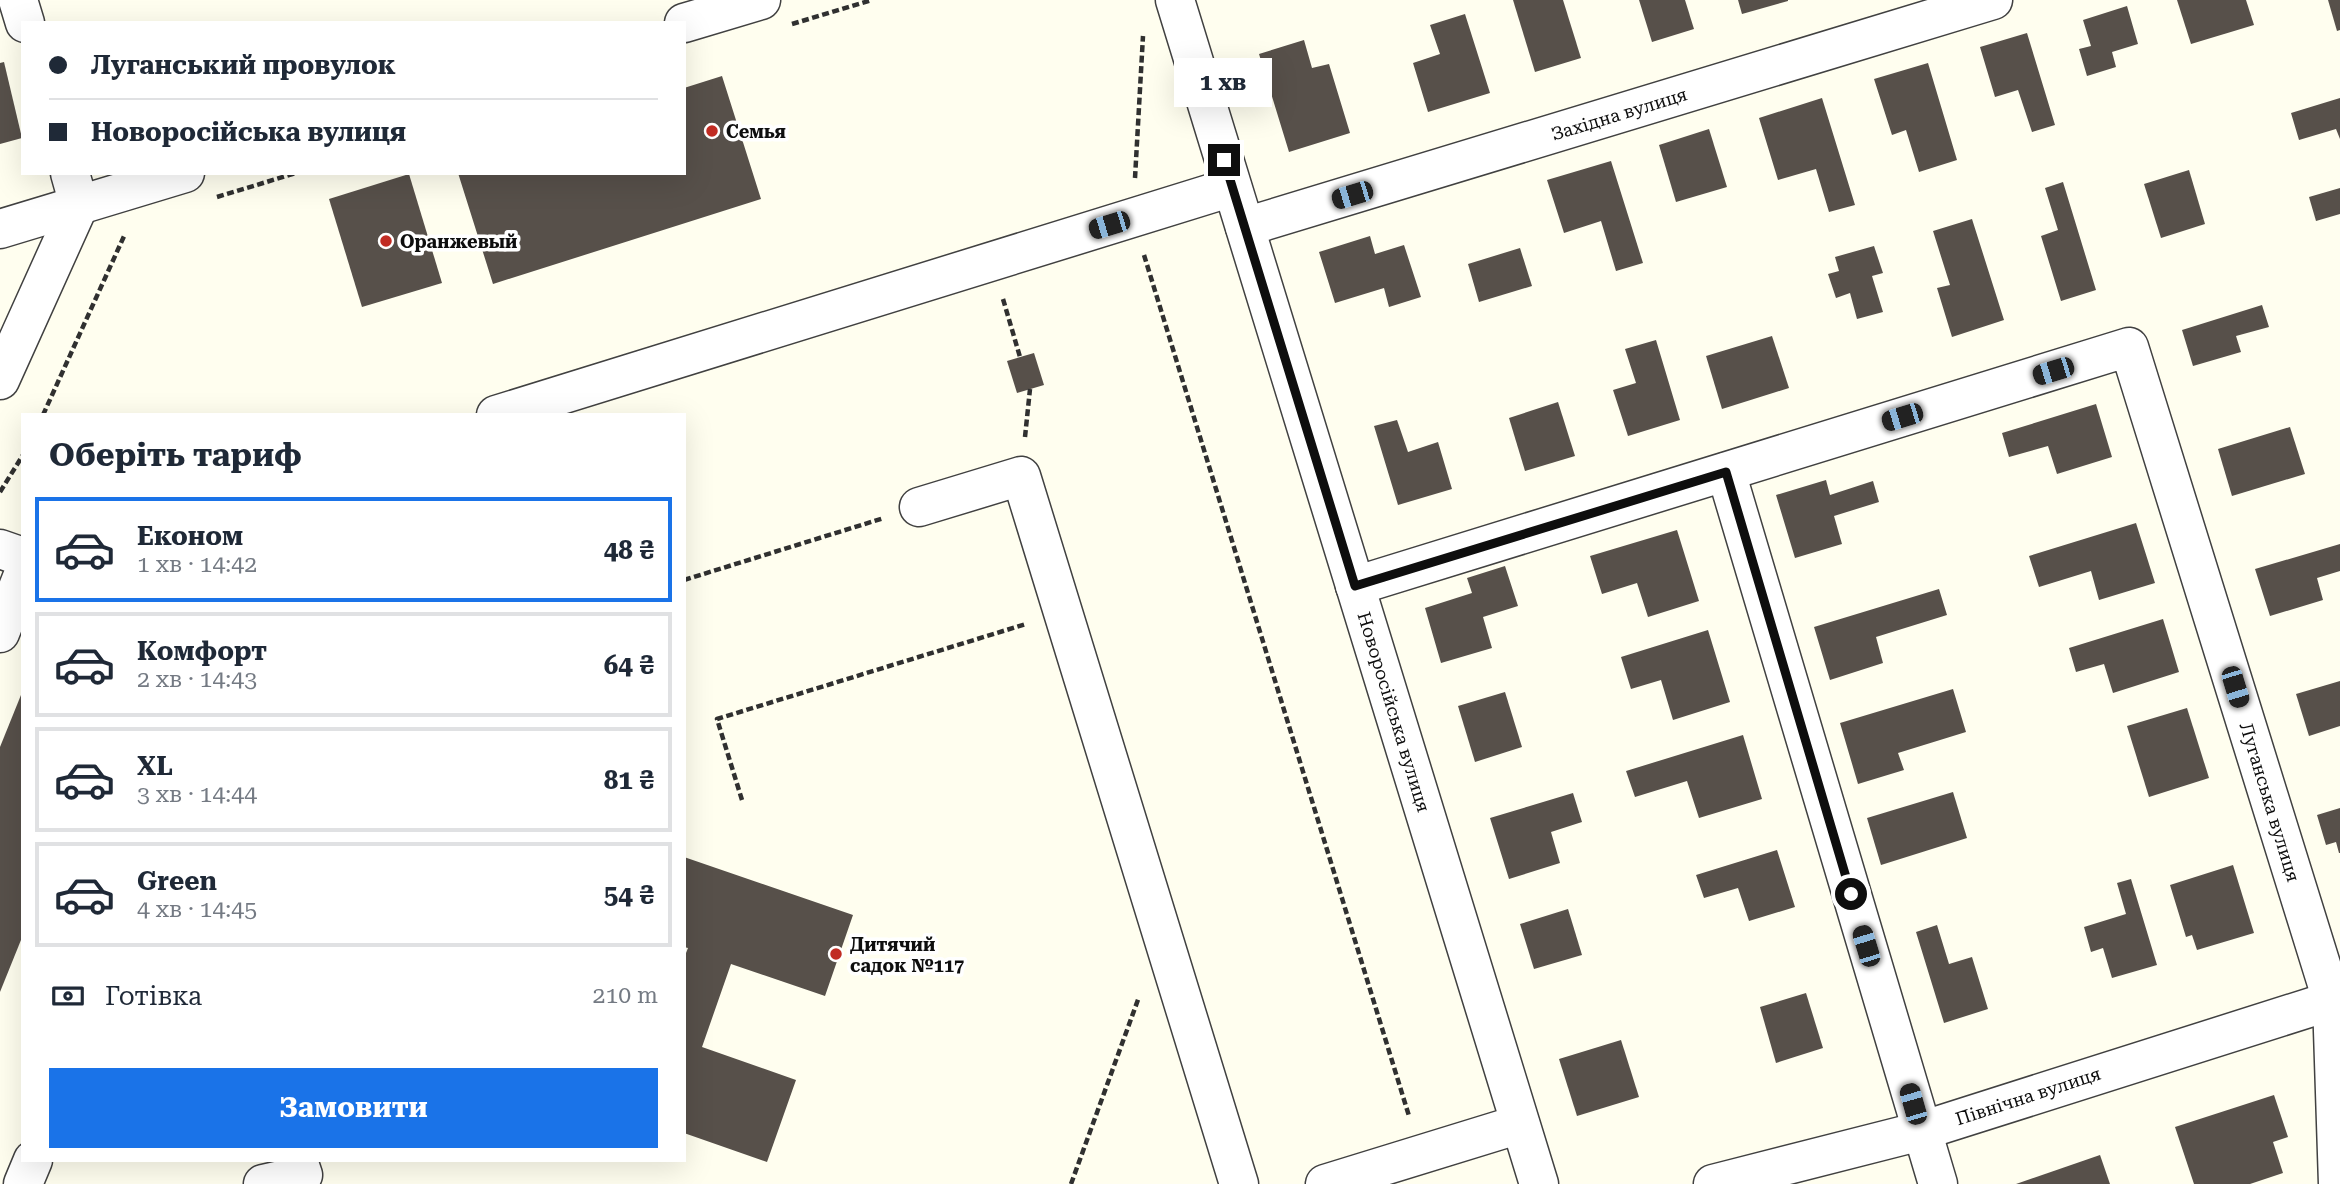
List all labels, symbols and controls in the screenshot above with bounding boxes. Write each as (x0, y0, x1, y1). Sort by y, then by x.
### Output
text: Луганський провулок (91, 50, 396, 80)
callout: 1 хв (1175, 58, 1273, 108)
text: 1 хв (1200, 69, 1246, 96)
street label: Західна вулиця (1548, 83, 1690, 145)
text: Новоросійська вулиця (91, 117, 406, 147)
place label: Семья (726, 121, 786, 142)
marker: Семья (704, 123, 720, 139)
route end (1208, 144, 1240, 176)
car (1329, 179, 1376, 211)
car (1086, 209, 1133, 241)
place label: Оранжевый (400, 231, 518, 252)
marker: Оранжевый (378, 233, 394, 249)
car (2030, 355, 2077, 387)
car (1879, 401, 1926, 433)
text: Оберіть тариф (49, 436, 302, 474)
icon: car (53, 518, 116, 581)
text: Економ (137, 521, 243, 551)
text: 48 ₴ (604, 535, 654, 565)
text: 1 хв · 14:42 (137, 551, 257, 578)
street label: Новоросійська вулиця (1354, 609, 1434, 815)
icon: car (53, 633, 116, 696)
text: Комфорт (137, 636, 267, 666)
text: 64 ₴ (604, 650, 654, 680)
car (2219, 664, 2252, 710)
text: 2 хв · 14:43 (137, 666, 257, 693)
street label: Луганська вулиця (2236, 720, 2304, 884)
icon: car (53, 748, 116, 811)
text: XL (137, 751, 173, 781)
text: 81 ₴ (604, 765, 654, 795)
text: 3 хв · 14:44 (137, 781, 257, 808)
icon: car (53, 863, 116, 926)
text: Green (137, 866, 217, 896)
route start (1835, 878, 1867, 910)
text: 54 ₴ (604, 880, 654, 910)
text: 4 хв · 14:45 (137, 896, 257, 923)
car (1850, 923, 1883, 969)
place label: Дитячий садок №117 (850, 934, 964, 976)
marker: Дитячий садок №117 (828, 946, 844, 962)
icon: cash (49, 977, 87, 1015)
text: Готівка (105, 981, 202, 1011)
text: 210 m (593, 982, 658, 1009)
street label: Північна вулиця (1953, 1063, 2103, 1129)
button: Замовити (49, 1068, 658, 1148)
car (1898, 1081, 1929, 1127)

